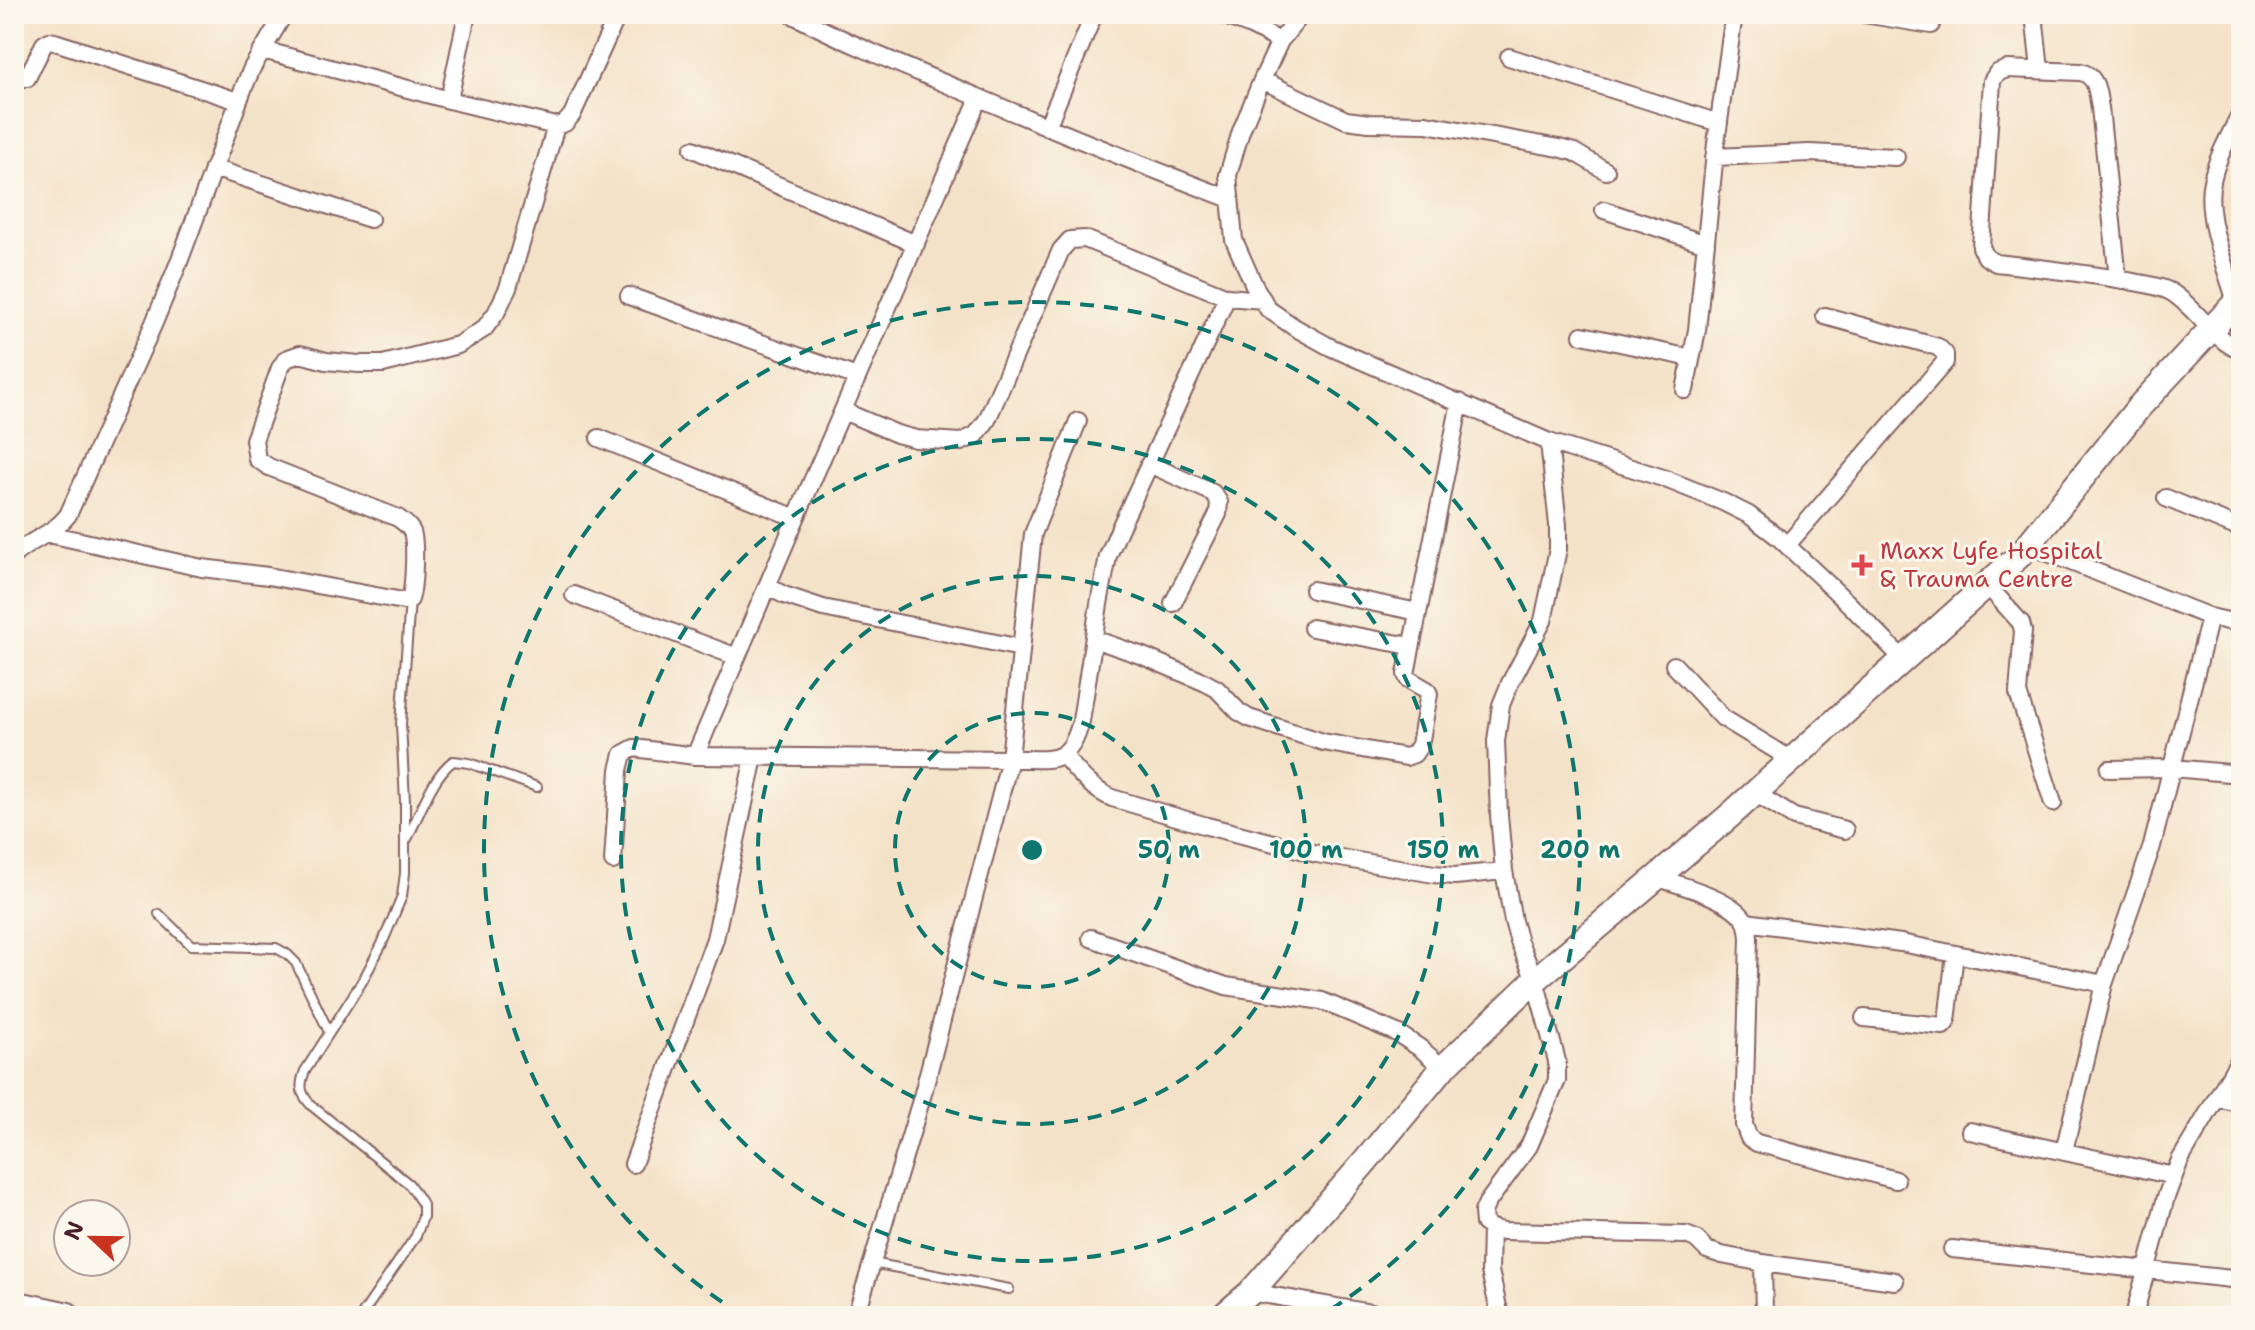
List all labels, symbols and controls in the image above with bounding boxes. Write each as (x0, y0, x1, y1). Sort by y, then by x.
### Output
place label: Maxx Lyfe Hospital & Trauma Centre (1880, 535, 2103, 595)
marker: Maxx Lyfe Hospital & Trauma Centre (1851, 554, 1873, 576)
text: 50 m (1138, 834, 1200, 866)
text: 100 m (1269, 834, 1343, 866)
text: 150 m (1407, 834, 1479, 866)
text: 200 m (1540, 834, 1620, 866)
centre of rings (1018, 836, 1046, 864)
north arrow (52, 1198, 132, 1278)
text: N (57, 1217, 91, 1244)

